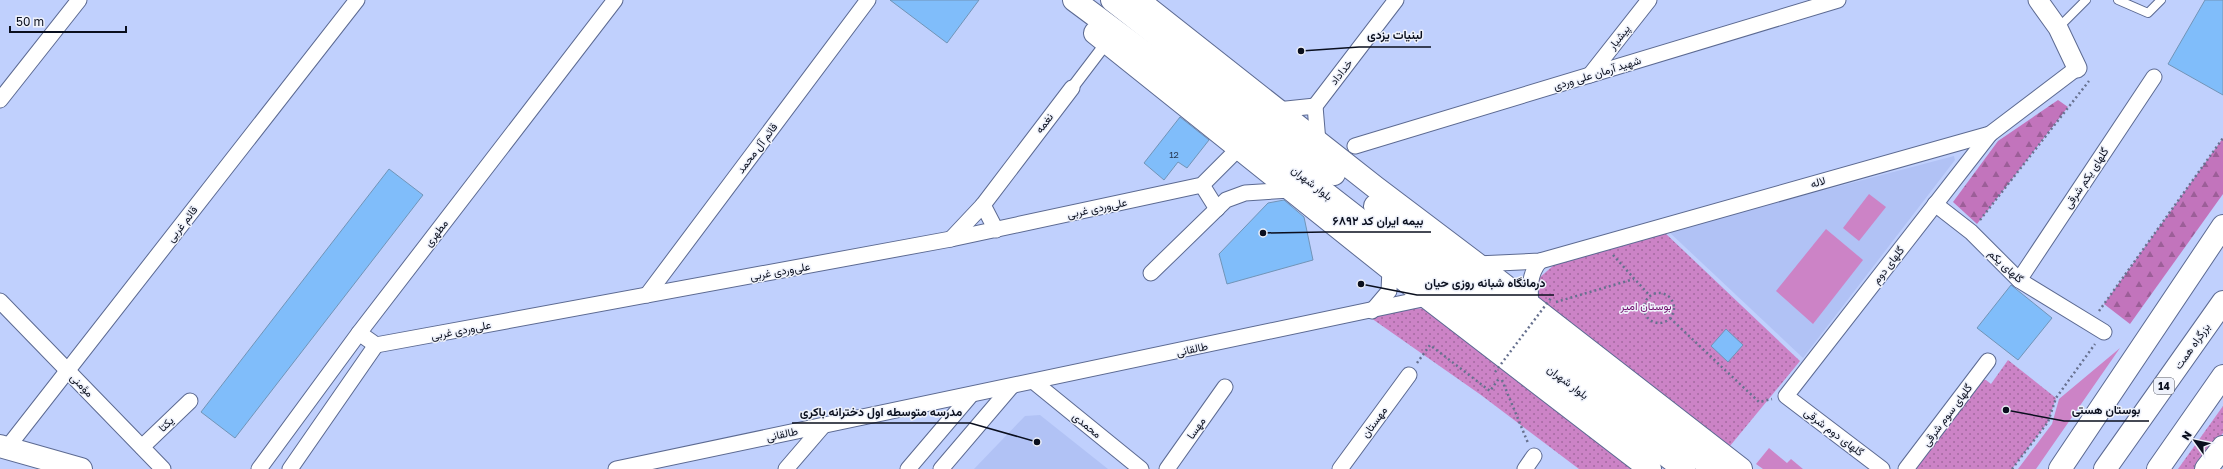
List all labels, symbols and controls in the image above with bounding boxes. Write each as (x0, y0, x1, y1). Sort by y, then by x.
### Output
scale bar (10, 8, 126, 34)
text: 50 m (16, 14, 44, 29)
street label: پیشیار (1604, 22, 1634, 54)
callout: لبنیات یزدی (1359, 23, 1431, 47)
text: لبنیات یزدی (1367, 27, 1423, 43)
street label: شهید آرمان علی وردی (1551, 53, 1643, 93)
street label: خداداد (1327, 56, 1355, 87)
street label: نغمه (1032, 110, 1055, 135)
street label: قائم آل محمد (733, 120, 781, 177)
street label: گلهای یکم شرقی (2061, 145, 2112, 212)
house number: 12 (1169, 149, 1179, 160)
street label: بلوار شهران (1289, 163, 1335, 203)
street label: لاله (1809, 173, 1827, 190)
street label: علی‌وردی غربی (1066, 195, 1129, 221)
street label: قائم غربی (164, 203, 201, 246)
callout: بیمه ایران کد ۶۸۹۲ (1325, 208, 1431, 232)
text: بیمه ایران کد ۶۸۹۲ (1333, 213, 1424, 229)
street label: مطهری (421, 216, 451, 249)
street label: گلهای دوم (1869, 243, 1908, 287)
street label: گلهای یکم (1985, 246, 2027, 287)
street label: علی‌وردی غربی (749, 259, 812, 283)
callout: درمانگاه شبانه روزی حیان (1417, 271, 1554, 295)
text: درمانگاه شبانه روزی حیان (1425, 275, 1545, 291)
park label: بوستان امیر (1619, 299, 1672, 313)
street label: علی‌وردی غربی (430, 317, 493, 343)
street label: بزرگراه همت (2171, 320, 2213, 372)
street label: طالقانی (1175, 339, 1209, 359)
street label: بلوار شهران (1544, 362, 1592, 402)
street label: مؤمنی (67, 370, 97, 400)
road number: 14 (2154, 378, 2174, 394)
street label: گلهای سوم شرقی (1919, 381, 1976, 450)
callout: بوستان هستی (2064, 397, 2149, 421)
callout: مدرسه متوسطه اول دخترانه باکری (792, 399, 970, 423)
text: بوستان هستی (2072, 402, 2141, 418)
text: مدرسه متوسطه اول دخترانه باکری (800, 404, 963, 420)
street label: مهستان (1358, 404, 1390, 440)
street label: گلهای دوم شرقی (1801, 405, 1867, 460)
street label: محمدی (1070, 409, 1104, 441)
street label: یکتا (155, 413, 177, 435)
street label: مهسا (1184, 414, 1209, 442)
north arrow (2175, 421, 2215, 461)
street label: طالقانی (765, 424, 799, 444)
text: N (2178, 428, 2194, 442)

